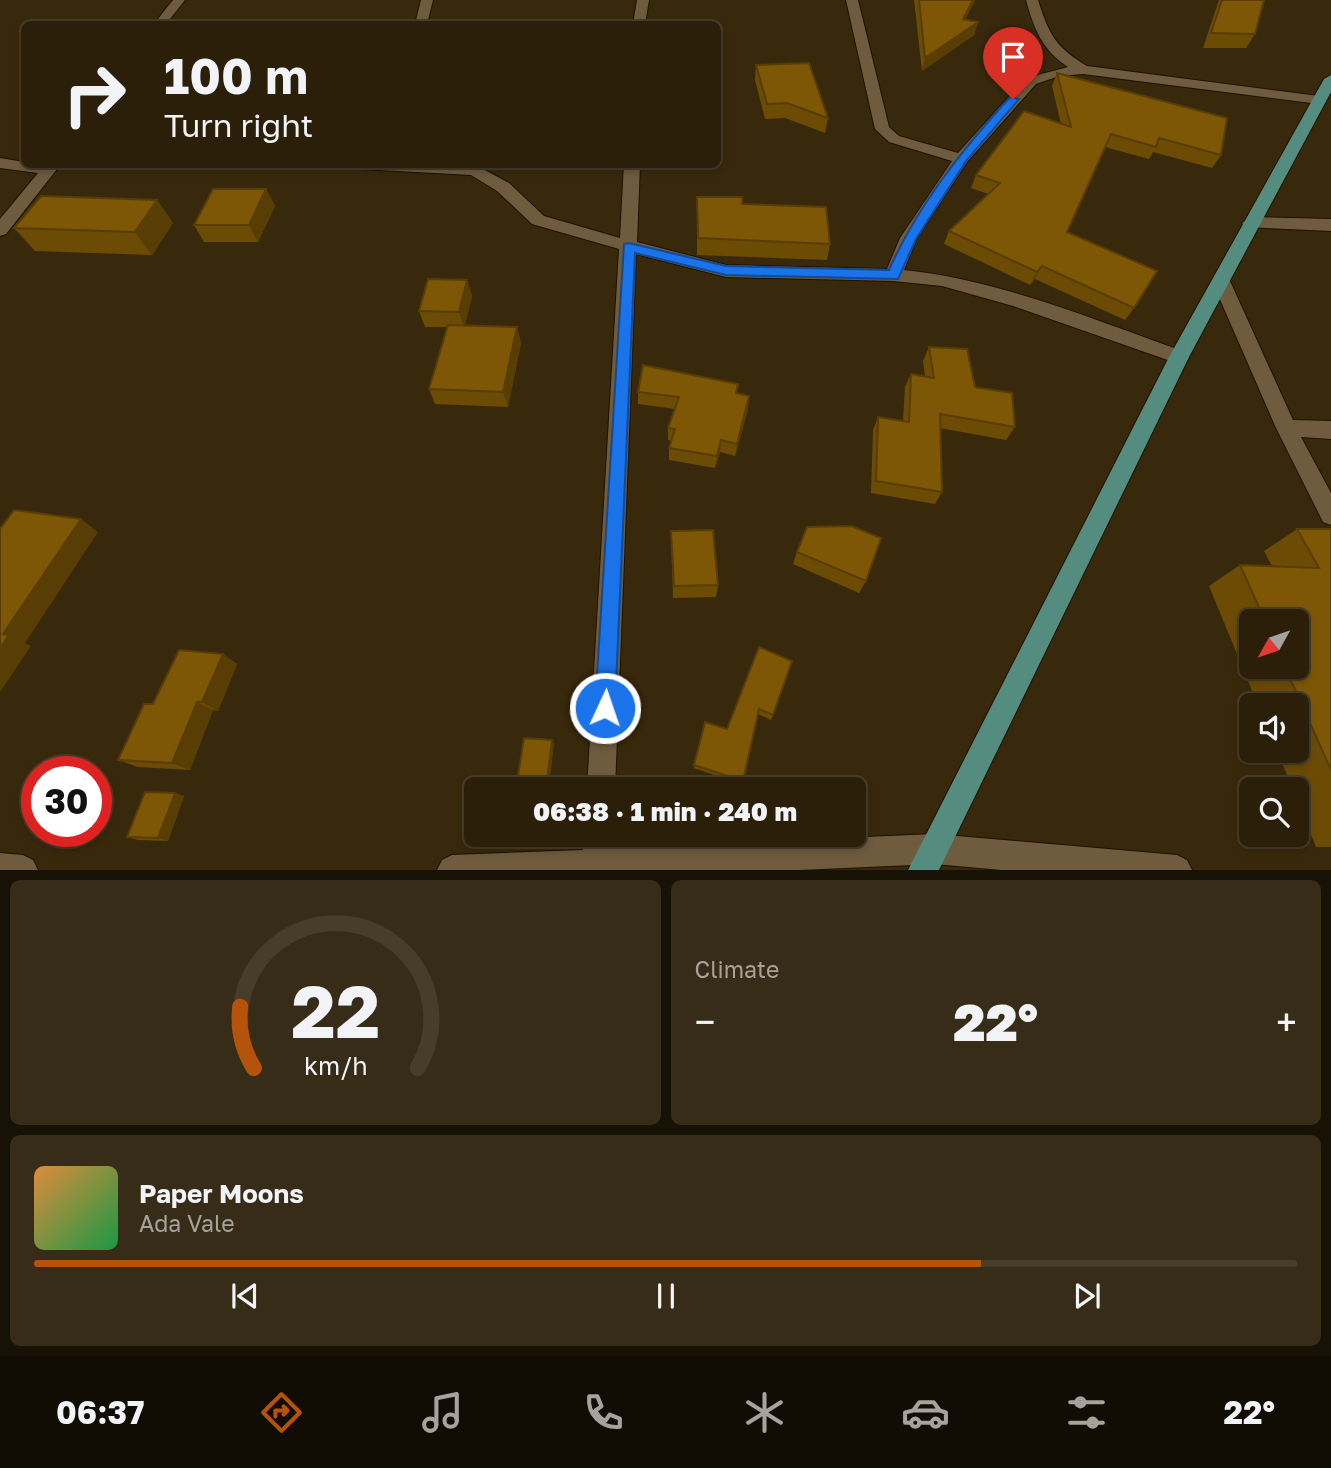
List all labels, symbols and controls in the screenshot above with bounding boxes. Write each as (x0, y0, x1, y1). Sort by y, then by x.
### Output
pin (983, 27, 1043, 99)
icon: arrive (994, 38, 1032, 76)
text: 100 m (164, 46, 308, 105)
icon: right (49, 49, 140, 140)
text: Turn right (164, 106, 313, 144)
north arrow (1239, 609, 1309, 679)
map controls (1239, 609, 1309, 847)
position arrow (568, 671, 642, 745)
button: sound (1239, 693, 1309, 763)
speed limit sign: 30 (21, 756, 112, 847)
button: search (1239, 777, 1309, 847)
text: 06:38 · 1 min · 240 m (533, 796, 797, 827)
text: Climate (695, 955, 779, 983)
text: 22 (291, 968, 380, 1055)
text: 22° (953, 990, 1038, 1052)
text: − (695, 999, 715, 1044)
text: + (1276, 999, 1297, 1044)
text: km/h (303, 1050, 367, 1081)
text: Paper Moons (139, 1178, 304, 1209)
text: Ada Vale (139, 1209, 235, 1237)
icon: previous (226, 1277, 264, 1315)
icon: pause (647, 1277, 685, 1315)
icon: next (1068, 1277, 1106, 1315)
icon: directions (257, 1388, 306, 1437)
icon: music (418, 1388, 467, 1437)
icon: phone (579, 1388, 628, 1437)
icon: climate (740, 1388, 789, 1437)
icon: car (901, 1388, 950, 1437)
icon: filters (1062, 1388, 1111, 1437)
text: 06:37 (56, 1393, 144, 1431)
text: 22° (1223, 1393, 1275, 1431)

